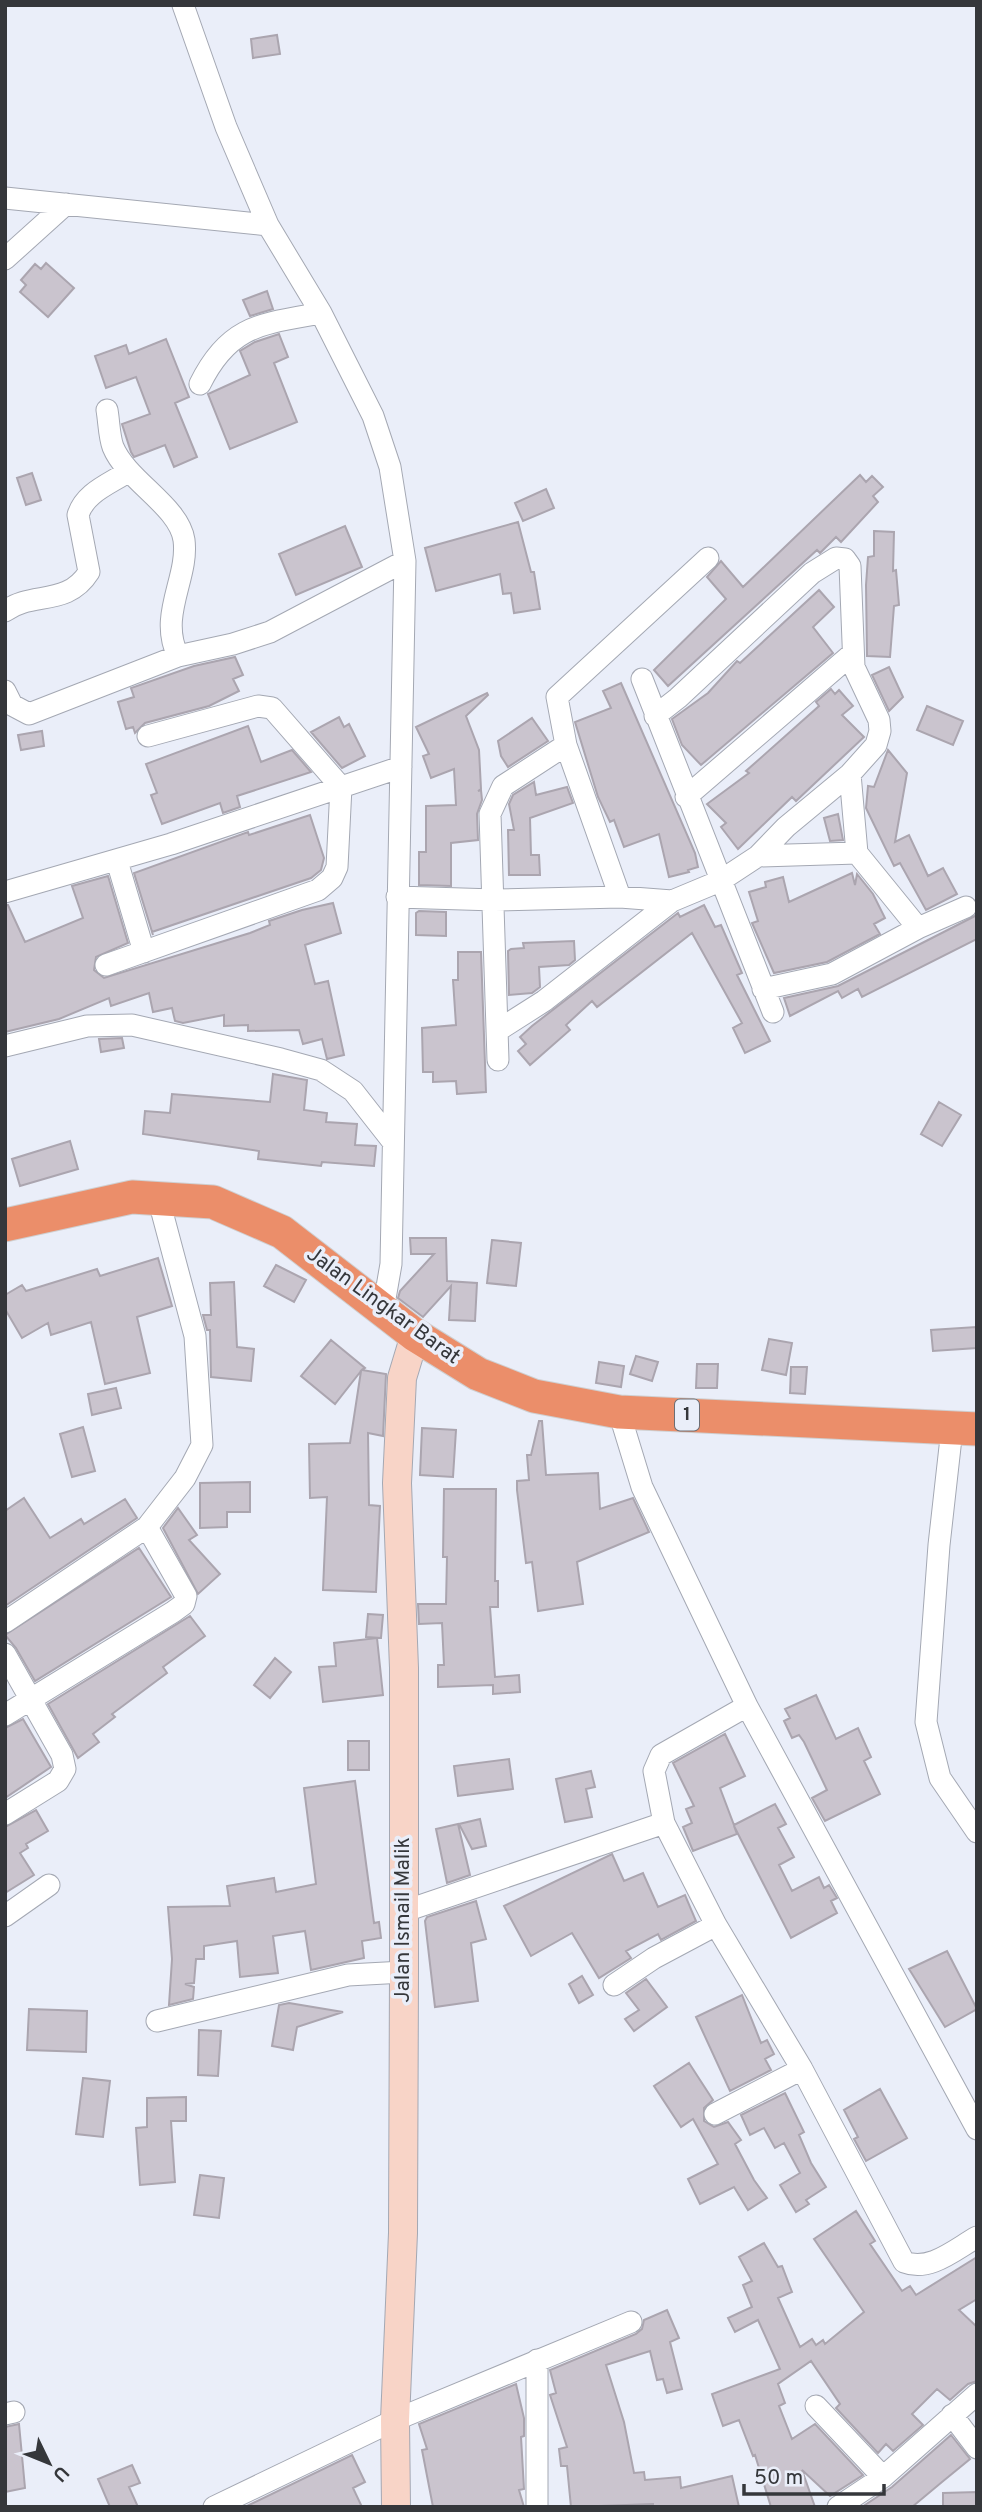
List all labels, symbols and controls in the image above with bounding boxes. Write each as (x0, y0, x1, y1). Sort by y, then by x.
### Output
street label: Jalan Lingkar Barat (301, 1241, 465, 1371)
road number: 1 (675, 1400, 699, 1430)
street label: Jalan Ismail Malik (390, 1837, 417, 2003)
north arrow (14, 2428, 84, 2498)
scale bar (744, 2452, 884, 2496)
text: U (47, 2460, 73, 2486)
text: 50 m (754, 2465, 803, 2492)

